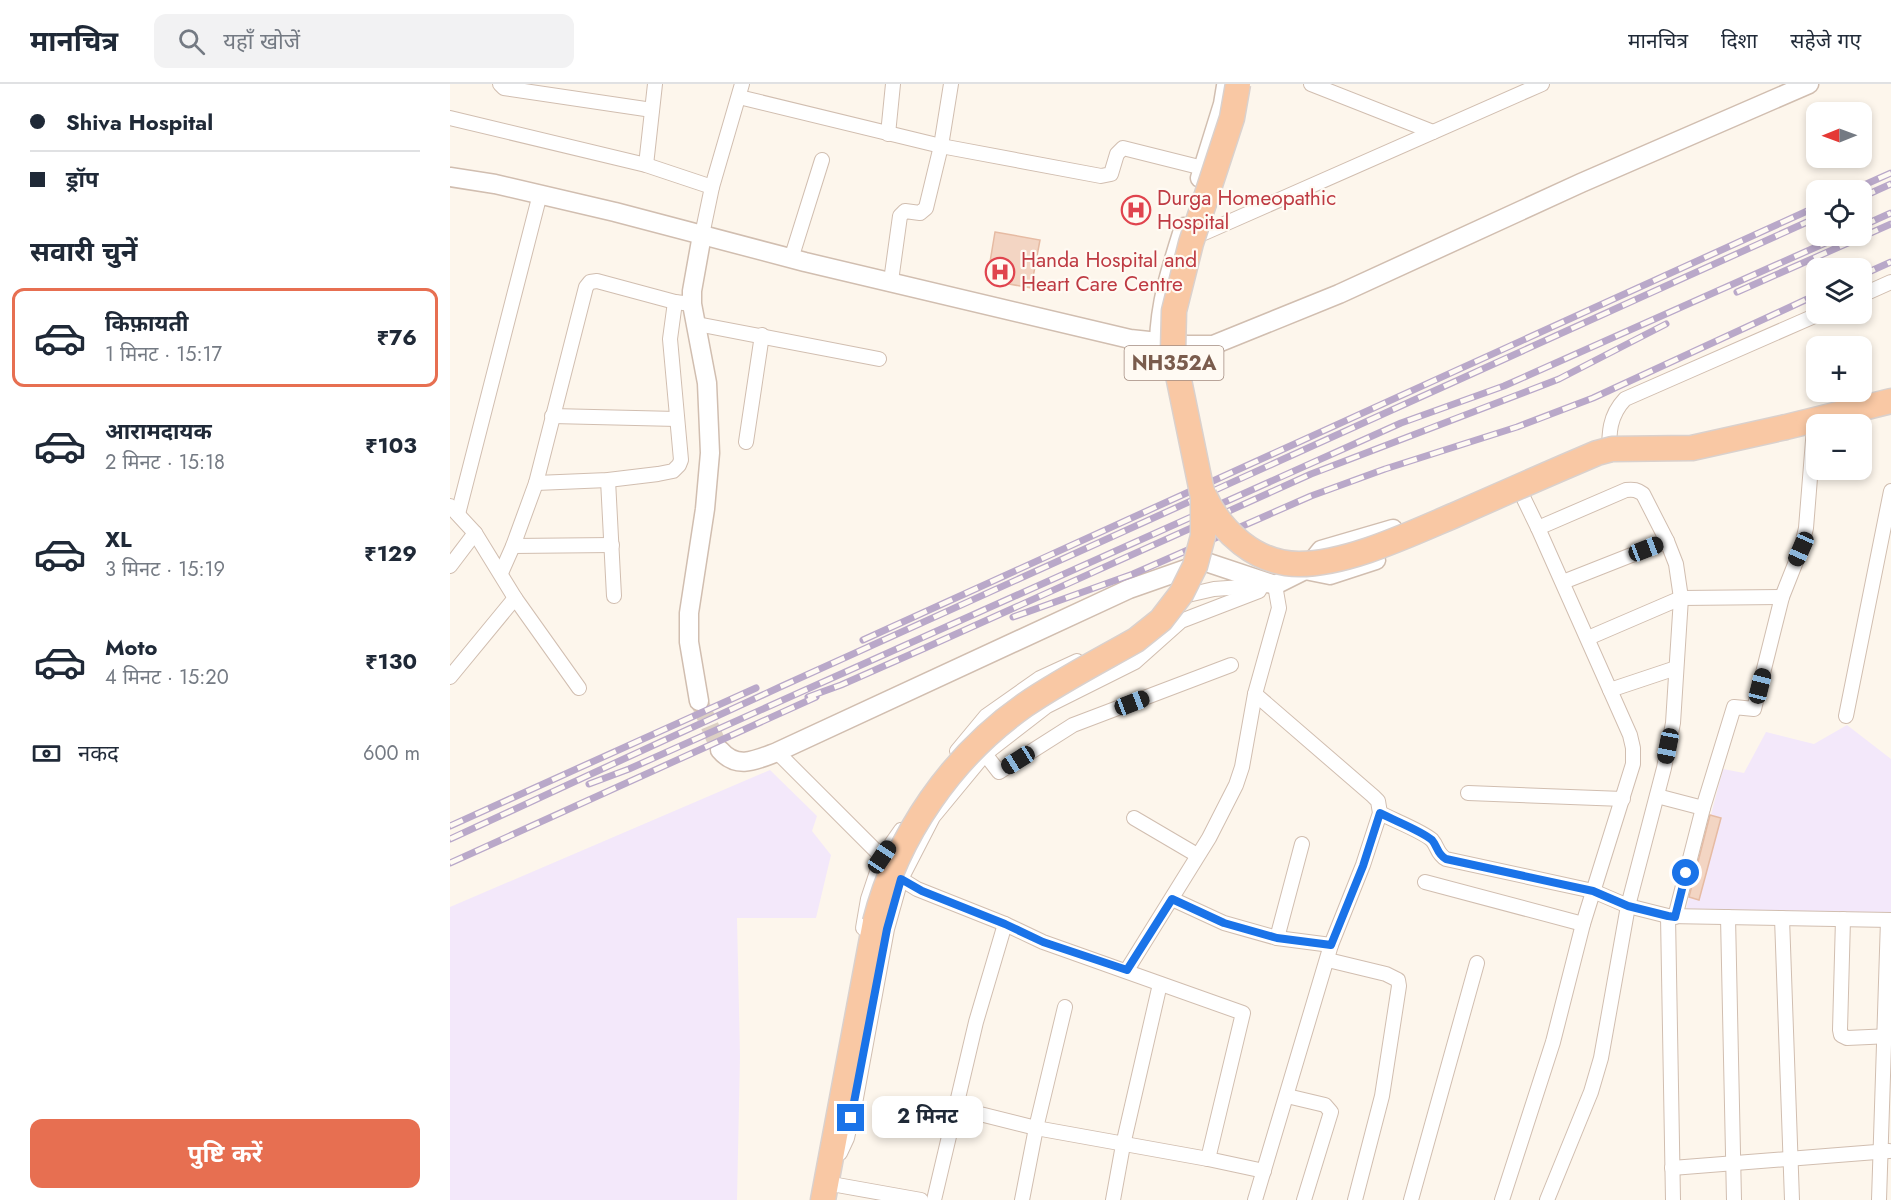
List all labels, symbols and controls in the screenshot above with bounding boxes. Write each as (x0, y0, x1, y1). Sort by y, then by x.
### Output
search box (154, 14, 574, 68)
text: मानचित्र (30, 21, 118, 62)
icon: search (175, 25, 208, 58)
text: यहाँ खोजें (223, 25, 300, 57)
text: मानचित्र (1628, 26, 1688, 56)
text: दिशा (1721, 26, 1757, 56)
text: सहेजे गए (1790, 26, 1861, 56)
north arrow (1806, 102, 1872, 168)
map controls (1806, 102, 1872, 480)
text: Shiva Hospital (66, 106, 213, 138)
text: ड्रॉप (66, 163, 99, 195)
button: locate (1806, 180, 1872, 246)
place label: Durga Homeopathic Hospital (1157, 183, 1336, 237)
hospital icon: Durga Homeopathic Hospital (1120, 194, 1152, 226)
text: सवारी चुनें (30, 232, 137, 271)
place label: Handa Hospital and Heart Care Centre (1021, 245, 1197, 299)
hospital icon: Handa Hospital and Heart Care Centre (984, 256, 1016, 288)
button: layers (1806, 258, 1872, 324)
text: किफ़ायती (105, 307, 189, 339)
icon: car (33, 311, 87, 365)
text: ₹76 (376, 321, 417, 353)
button: + (1806, 336, 1872, 402)
text: 1 मिनट · 15:17 (105, 340, 222, 369)
road number: NH352A (1124, 346, 1224, 380)
button: − (1806, 414, 1872, 480)
text: आरामदायक (105, 415, 212, 447)
icon: car (33, 419, 87, 473)
text: ₹103 (365, 429, 417, 461)
text: 2 मिनट · 15:18 (105, 448, 225, 477)
text: XL (105, 523, 132, 555)
icon: car (33, 527, 87, 581)
car (1785, 529, 1817, 569)
car (1626, 534, 1666, 564)
text: ₹129 (364, 537, 417, 569)
text: 3 मिनट · 15:19 (105, 555, 225, 584)
text: Moto (105, 631, 158, 663)
icon: car (33, 635, 87, 689)
text: ₹130 (365, 645, 417, 677)
text: 4 मिनट · 15:20 (105, 663, 229, 692)
car (1747, 666, 1773, 706)
car (1112, 688, 1152, 718)
car (1656, 727, 1680, 765)
icon: cash (30, 737, 63, 770)
text: नकद (78, 737, 119, 769)
text: 600 m (363, 739, 420, 768)
car (998, 743, 1038, 777)
car (864, 837, 900, 877)
route start (1672, 859, 1699, 886)
callout: 2 मिनट (872, 1097, 983, 1139)
text: 2 मिनट (897, 1102, 958, 1131)
route end (837, 1104, 864, 1131)
button: पुष्टि करें (30, 1119, 420, 1188)

